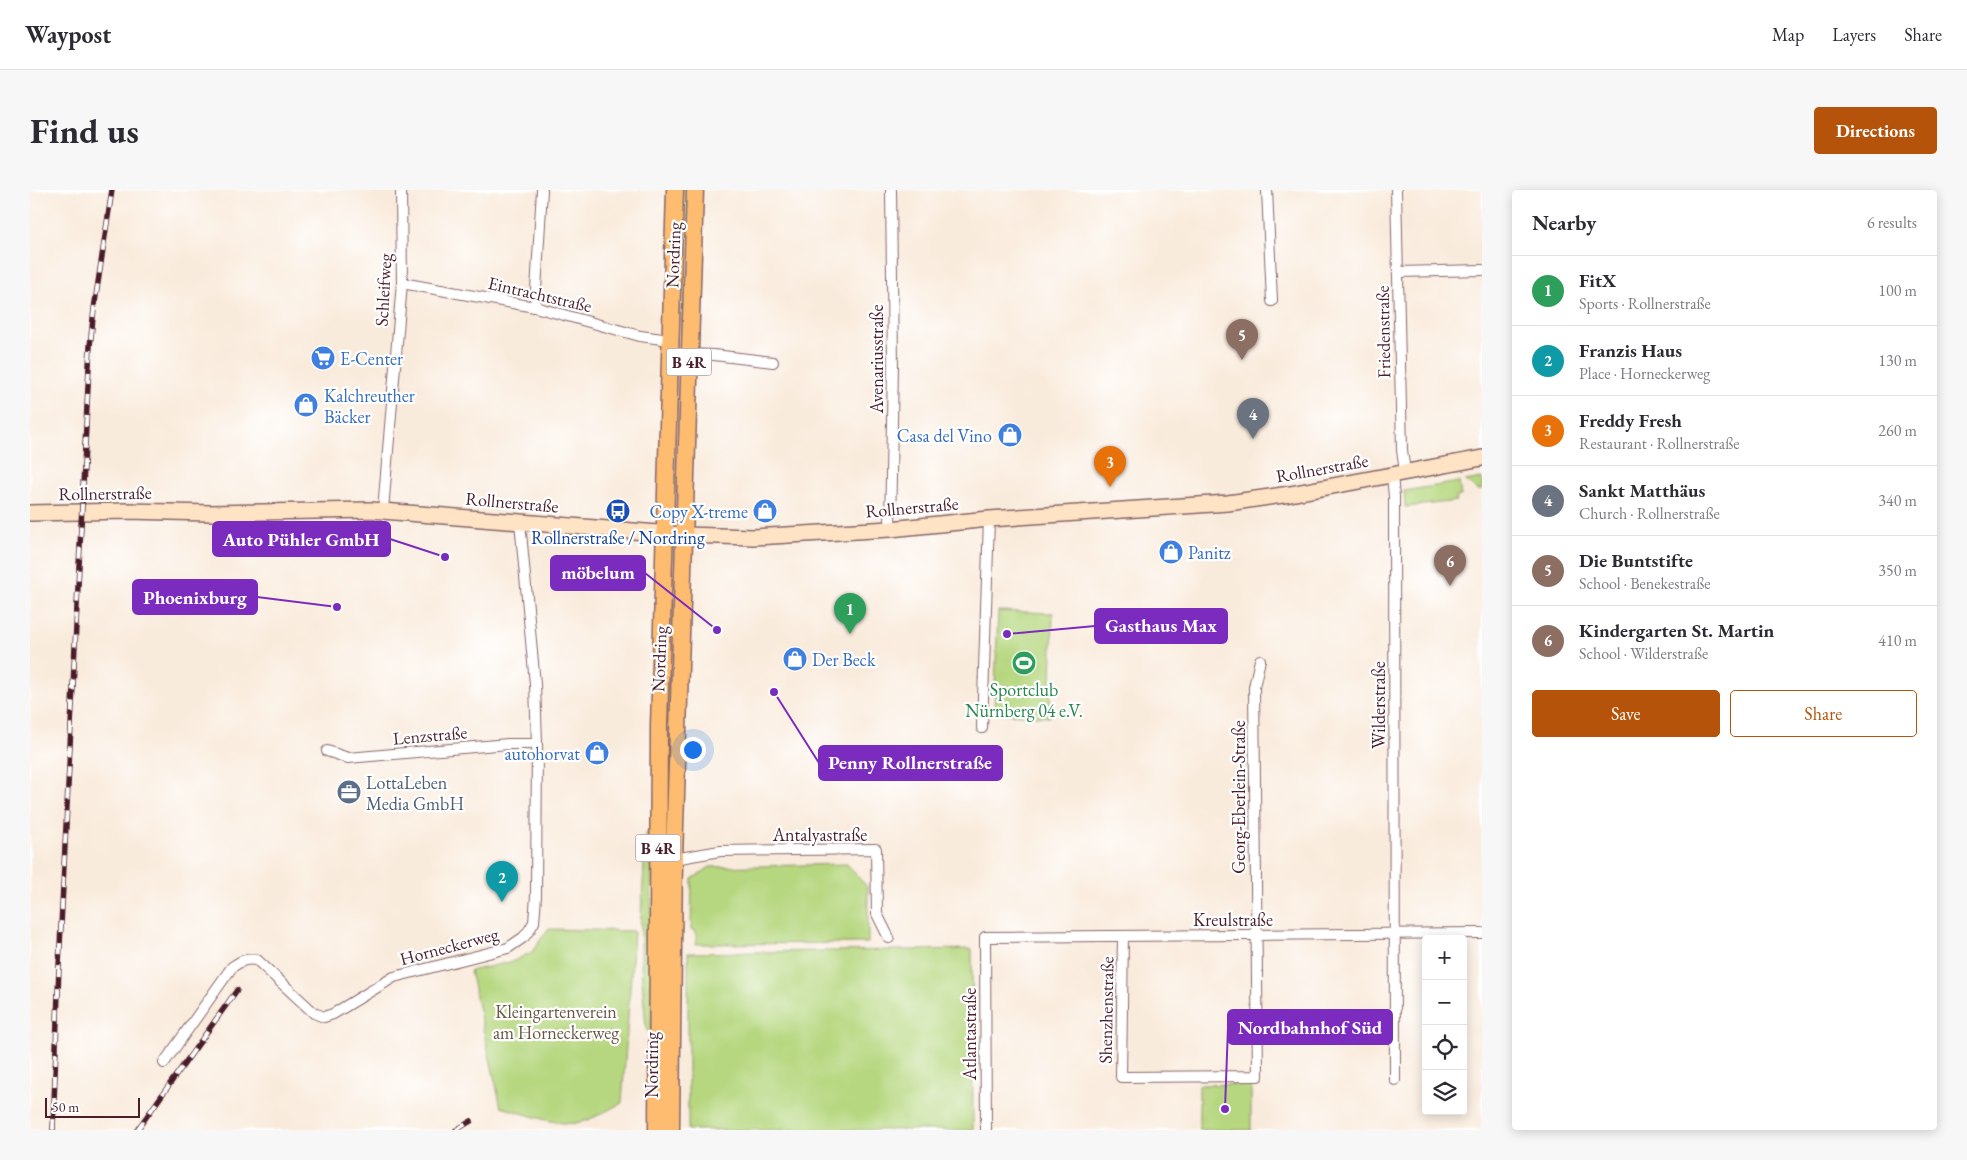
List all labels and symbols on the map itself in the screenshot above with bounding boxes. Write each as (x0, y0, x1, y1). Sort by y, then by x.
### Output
street label: Nordring (660, 221, 686, 288)
street label: Schleifweg (370, 253, 396, 327)
street label: Eintrachtstraße (486, 271, 594, 317)
street label: Friedenstraße (1371, 285, 1395, 379)
street label: Avenariusstraße (865, 305, 888, 414)
pin: 5 (1226, 319, 1258, 360)
supermarket icon: E-Center (310, 345, 336, 371)
place label: E-Center (340, 347, 403, 370)
road number: B 4R (666, 348, 712, 376)
place label: Kalchreuther Bäcker (324, 384, 415, 428)
shop icon: Kalchreuther Bäcker (293, 392, 319, 418)
pin: 4 (1237, 398, 1269, 439)
shop icon: Casa del Vino (997, 422, 1023, 448)
place label: Casa del Vino (897, 424, 992, 447)
pin: 3 (1094, 446, 1126, 487)
street label: Rollnerstraße (1274, 449, 1370, 487)
street label: Rollnerstraße (58, 481, 152, 505)
street label: Rollnerstraße (464, 486, 560, 518)
street label: Rollnerstraße (864, 491, 960, 523)
bus stop icon: Rollnerstraße / Nordring (605, 498, 631, 524)
shop icon: Copy X-treme (752, 498, 778, 524)
place label: Copy X-treme (649, 500, 748, 523)
callout: Auto Pühler GmbH (213, 522, 390, 556)
place label: Rollnerstraße / Nordring (531, 526, 705, 549)
text: Auto Pühler GmbH (221, 527, 380, 552)
shop icon: Panitz (1158, 539, 1184, 565)
place label: Panitz (1188, 541, 1231, 564)
pin: 6 (1434, 545, 1466, 586)
callout: möbelum (551, 556, 645, 590)
text: möbelum (561, 560, 636, 585)
callout: Phoenixburg (133, 580, 257, 614)
text: Phoenixburg (143, 585, 247, 610)
pin: 1 (834, 593, 866, 634)
callout: Gasthaus Max (1095, 609, 1227, 643)
text: Gasthaus Max (1105, 613, 1217, 638)
street label: Nordring (646, 625, 672, 692)
shop icon: Der Beck (782, 646, 808, 672)
place label: Der Beck (812, 648, 876, 671)
sports icon: Sportclub Nürnberg 04 e.V. (1011, 650, 1037, 676)
street label: Wilderstraße (1367, 661, 1390, 749)
place label: Sportclub Nürnberg 04 e.V. (965, 678, 1083, 722)
street label: Lenzstraße (392, 720, 468, 750)
street label: Georg-Eberlein-Straße (1227, 720, 1250, 874)
your location (680, 737, 706, 763)
shop icon: autohorvat (584, 740, 610, 766)
place label: autohorvat (504, 742, 580, 765)
callout: Penny Rollnerstraße (819, 746, 1002, 780)
text: Penny Rollnerstraße (828, 750, 992, 775)
place label: LottaLeben Media GmbH (366, 771, 464, 815)
office icon: LottaLeben Media GmbH (336, 779, 362, 805)
street label: Antalyastraße (772, 823, 867, 846)
road number: B 4R (636, 834, 680, 861)
pin: 2 (486, 861, 518, 902)
street label: Kreulstraße (1193, 908, 1273, 931)
street label: Horneckerweg (397, 922, 501, 970)
street label: Shenzhenstraße (1094, 956, 1118, 1064)
street label: Atlantastraße (958, 988, 981, 1081)
park label: Kleingartenverein am Horneckerweg (493, 1000, 619, 1044)
callout: Nordbahnhof Süd (1228, 1010, 1392, 1044)
text: Nordbahnhof Süd (1238, 1015, 1383, 1040)
street label: Nordring (640, 1032, 663, 1098)
scale bar (45, 1095, 140, 1118)

